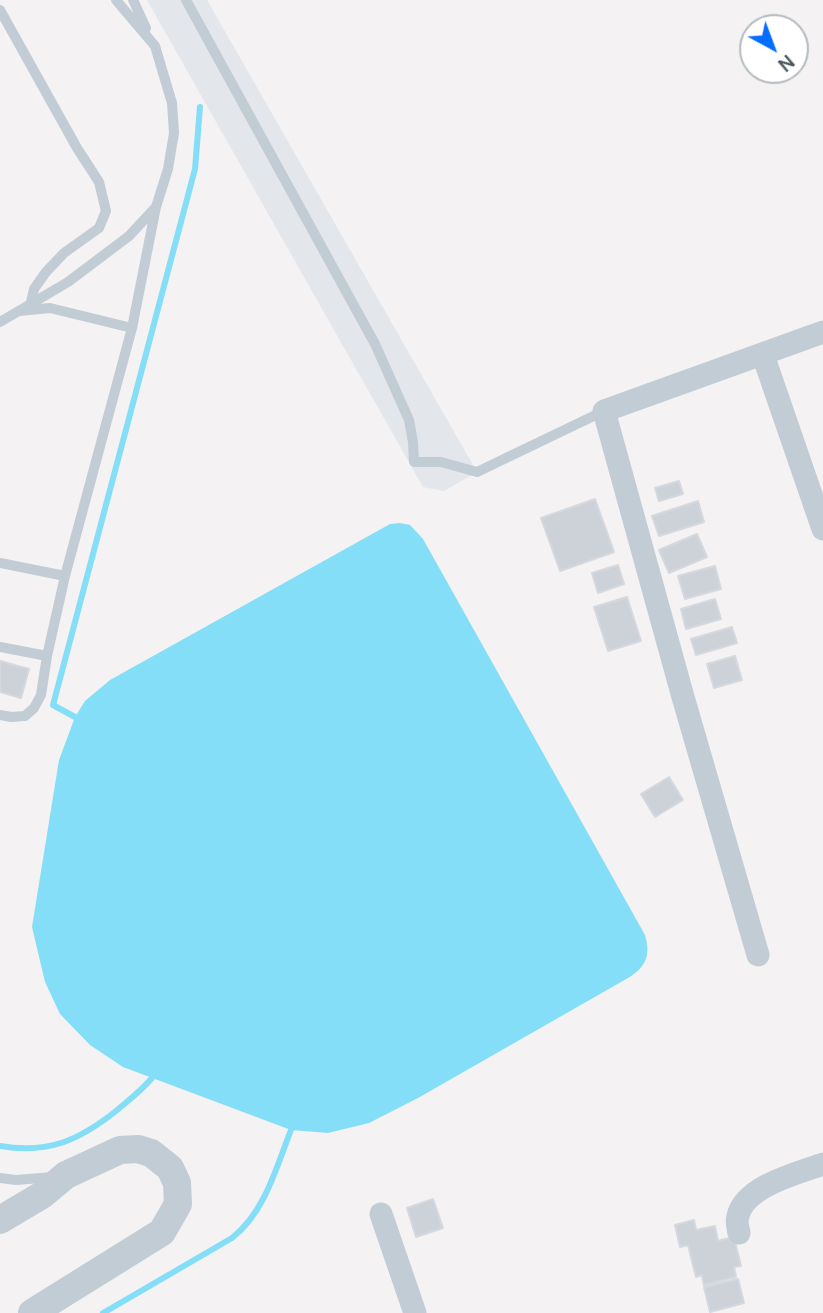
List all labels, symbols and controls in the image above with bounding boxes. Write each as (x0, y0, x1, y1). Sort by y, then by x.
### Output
north arrow (739, 14, 809, 84)
text: N (773, 49, 800, 78)

